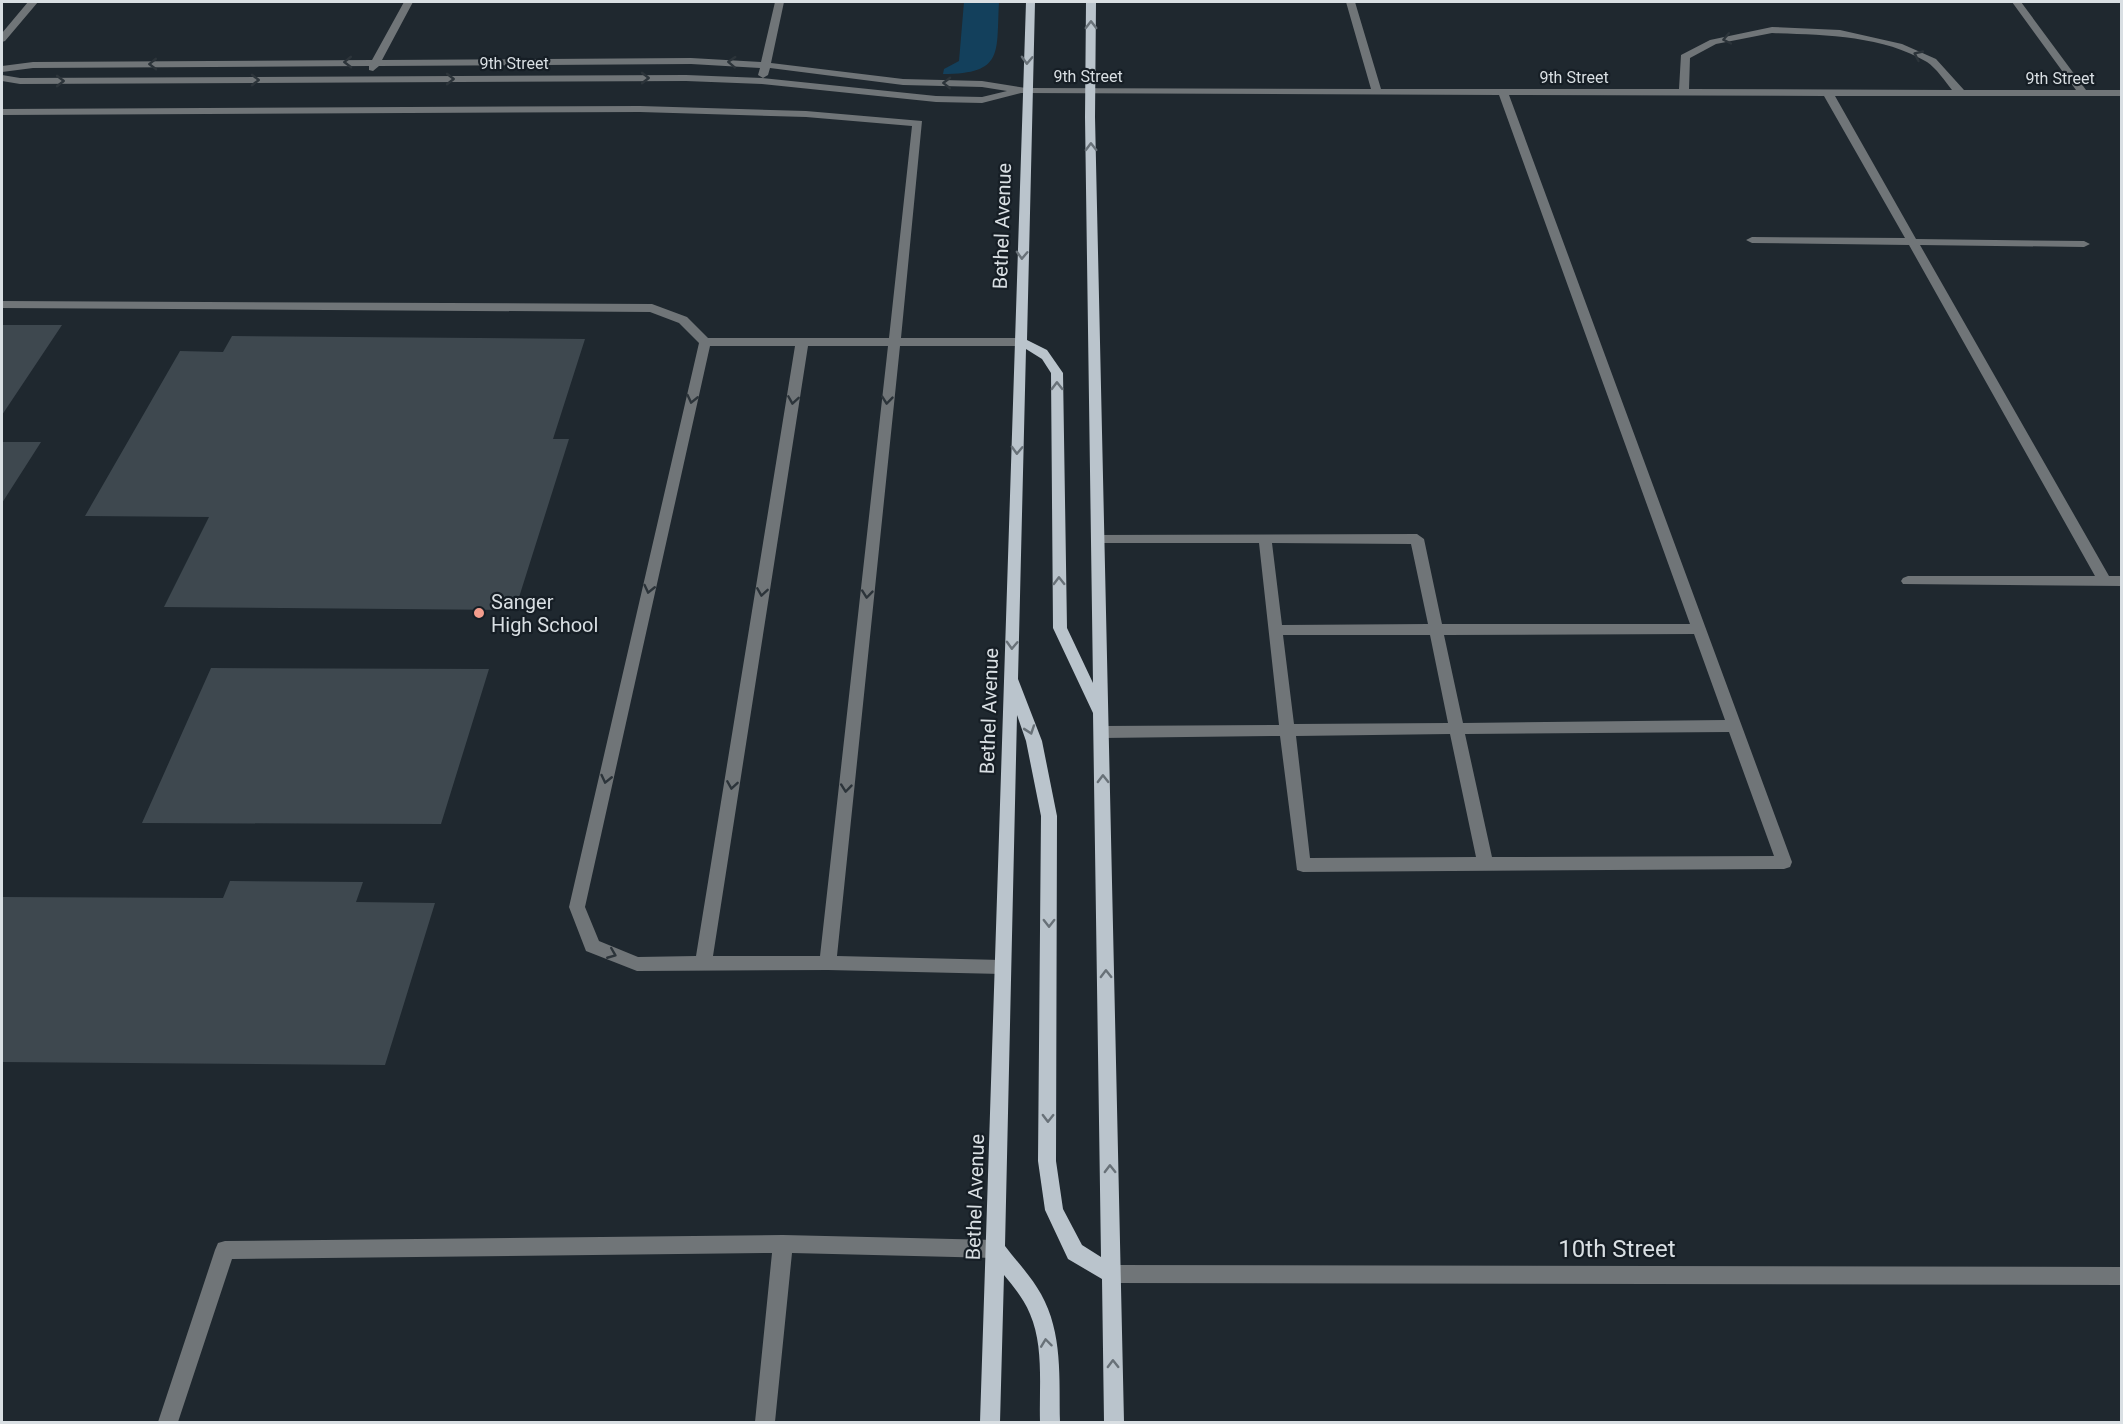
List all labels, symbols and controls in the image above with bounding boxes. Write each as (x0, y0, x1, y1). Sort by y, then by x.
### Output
one-way arrow (1085, 21, 1097, 30)
one-way arrow (1722, 32, 1732, 45)
one-way arrow (1913, 50, 1924, 62)
street label: 9th Street (479, 54, 549, 73)
one-way arrow (1021, 55, 1034, 64)
one-way arrow (343, 56, 352, 68)
one-way arrow (727, 56, 736, 69)
one-way arrow (148, 58, 157, 70)
street label: 9th Street (1053, 67, 1123, 86)
street label: 9th Street (1539, 68, 1609, 87)
street label: 9th Street (2025, 69, 2095, 88)
one-way arrow (640, 72, 649, 84)
one-way arrow (445, 73, 454, 85)
one-way arrow (250, 74, 259, 86)
one-way arrow (55, 75, 64, 87)
one-way arrow (942, 77, 951, 90)
one-way arrow (1085, 142, 1097, 151)
street label: Bethel Avenue (988, 162, 1016, 290)
one-way arrow (1016, 250, 1029, 259)
one-way arrow (1051, 381, 1063, 390)
one-way arrow (686, 393, 699, 403)
one-way arrow (787, 394, 800, 404)
one-way arrow (881, 395, 894, 404)
one-way arrow (1011, 445, 1023, 454)
one-way arrow (1053, 576, 1065, 585)
one-way arrow (643, 584, 656, 594)
one-way arrow (757, 588, 769, 597)
one-way arrow (861, 589, 874, 598)
place label: Sanger High School (491, 590, 598, 637)
marker: Sanger High School (472, 606, 486, 620)
one-way arrow (1006, 640, 1018, 649)
street label: Bethel Avenue (975, 647, 1003, 775)
one-way arrow (1023, 724, 1035, 735)
one-way arrow (600, 774, 613, 784)
one-way arrow (1096, 775, 1109, 784)
one-way arrow (726, 780, 738, 790)
one-way arrow (840, 783, 853, 792)
one-way arrow (1043, 919, 1055, 928)
one-way arrow (606, 947, 617, 959)
one-way arrow (1100, 970, 1113, 979)
one-way arrow (1042, 1114, 1054, 1123)
street label: Bethel Avenue (961, 1133, 989, 1261)
one-way arrow (1104, 1165, 1116, 1174)
street label: 10th Street (1558, 1235, 1676, 1263)
one-way arrow (1040, 1339, 1052, 1348)
one-way arrow (1107, 1360, 1119, 1369)

